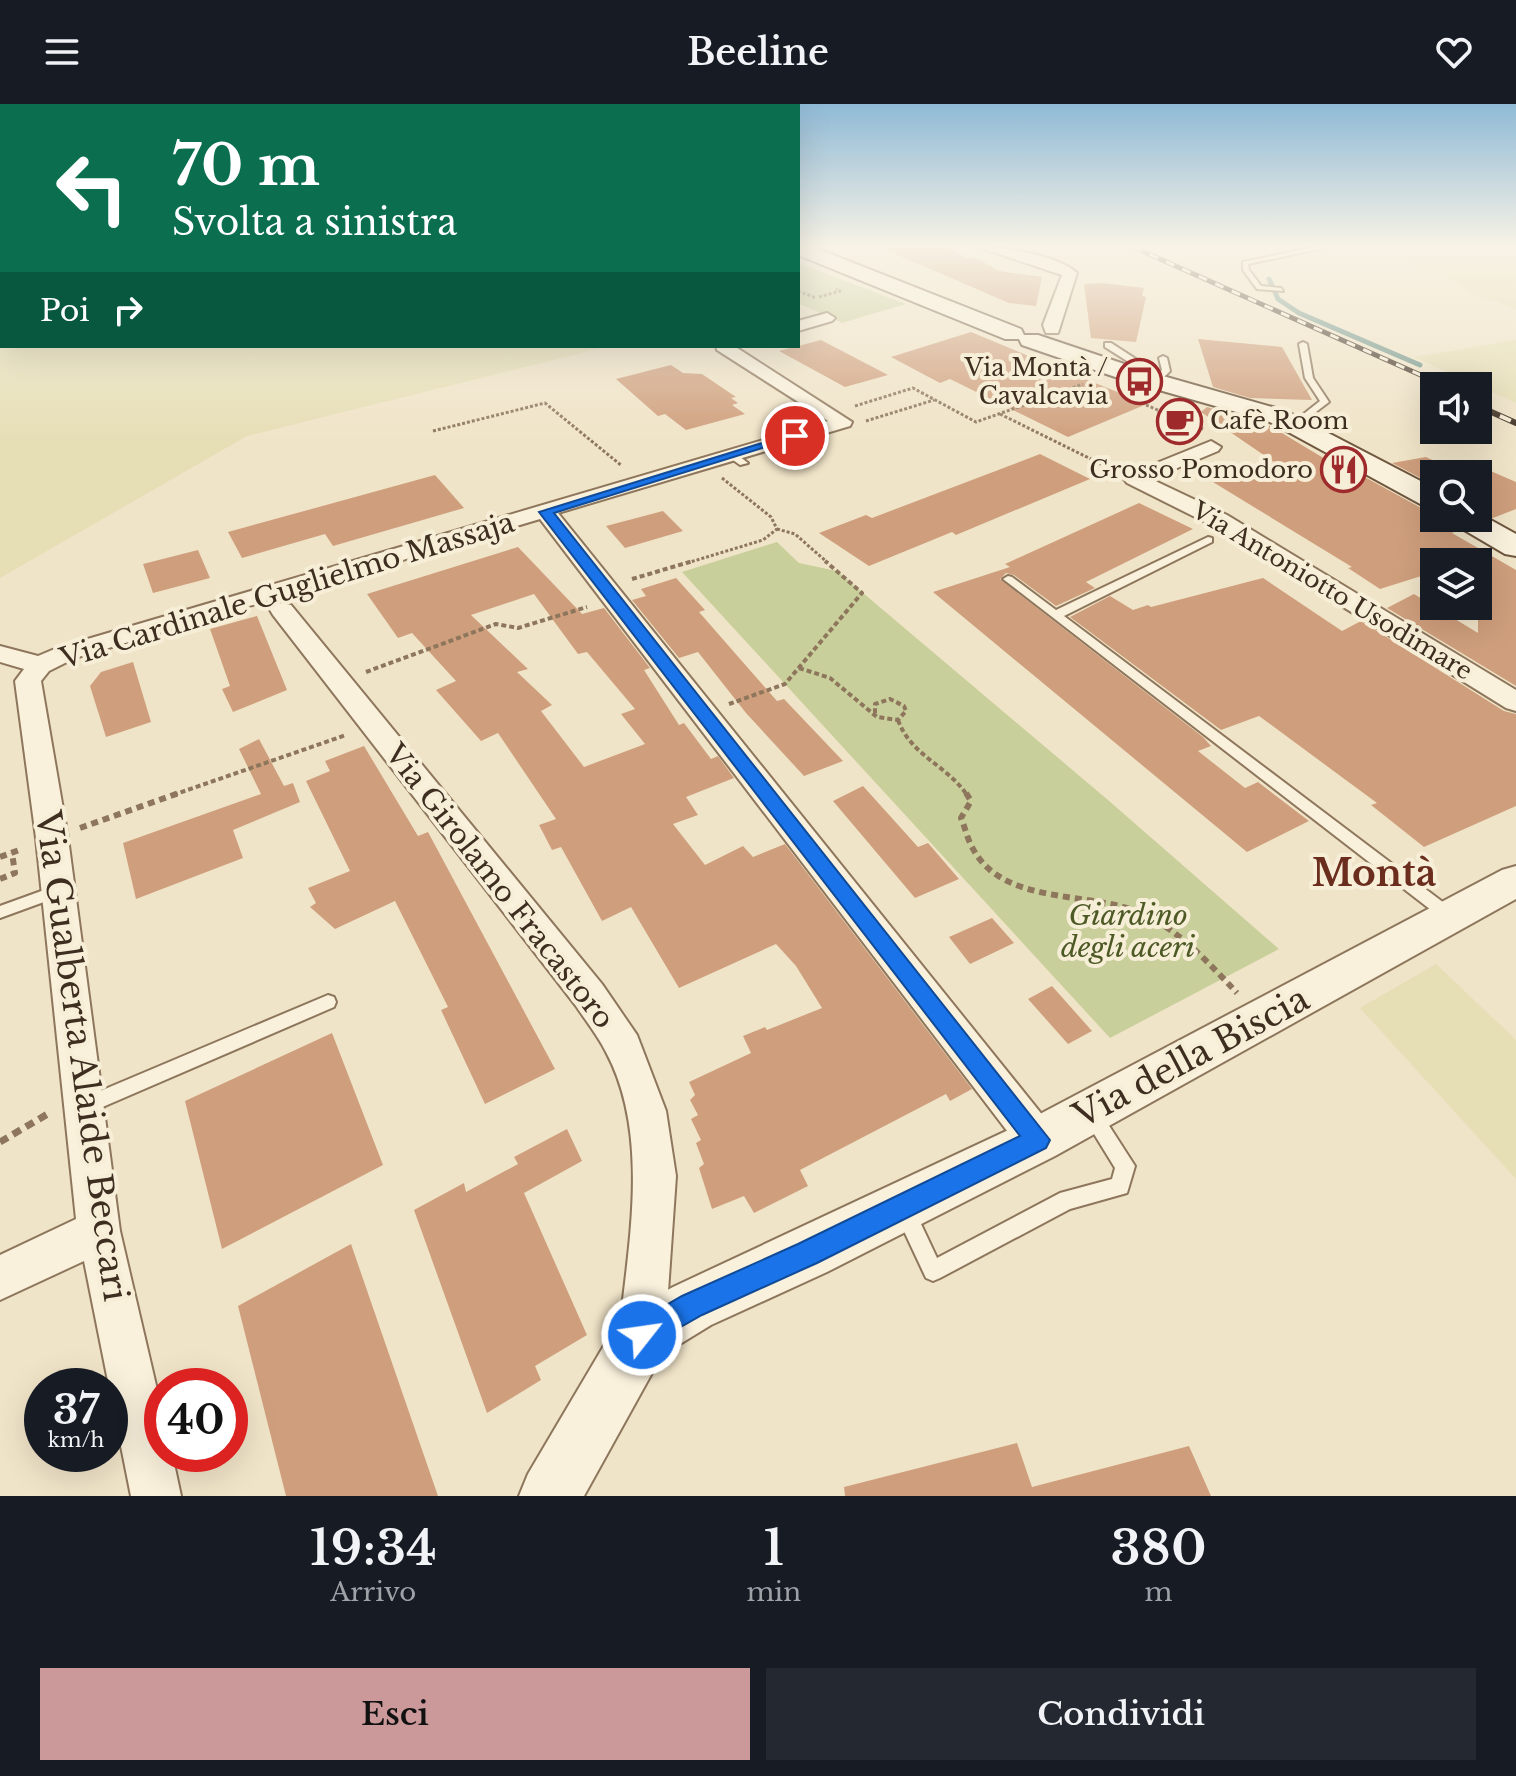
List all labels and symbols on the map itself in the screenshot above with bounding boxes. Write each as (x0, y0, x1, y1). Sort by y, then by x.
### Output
place label: Via Montà / Cavalcavia (963, 353, 1109, 410)
bus stop icon: Via Montà / Cavalcavia (1115, 358, 1163, 406)
cafe icon: Cafè Room (1155, 397, 1203, 445)
pin (761, 402, 829, 470)
place label: Cafè Room (1210, 406, 1349, 435)
restaurant icon: Grosso Pomodoro (1320, 446, 1368, 494)
place label: Grosso Pomodoro (1089, 455, 1313, 484)
street label: Via Antoniotto Usodimare (1186, 495, 1478, 686)
street label: Via Cardinale Guglielmo Massaja (55, 504, 519, 677)
street label: Via Girolamo Fracastoro (377, 736, 622, 1036)
street label: Via Gualberta Alaide Beccari (27, 807, 137, 1304)
district label: Montà (1312, 851, 1437, 896)
park label: Giardino degli aceri (1061, 898, 1195, 965)
street label: Via della Biscia (1065, 977, 1316, 1137)
position arrow (600, 1293, 684, 1377)
speed limit sign: 40 (144, 1368, 248, 1472)

